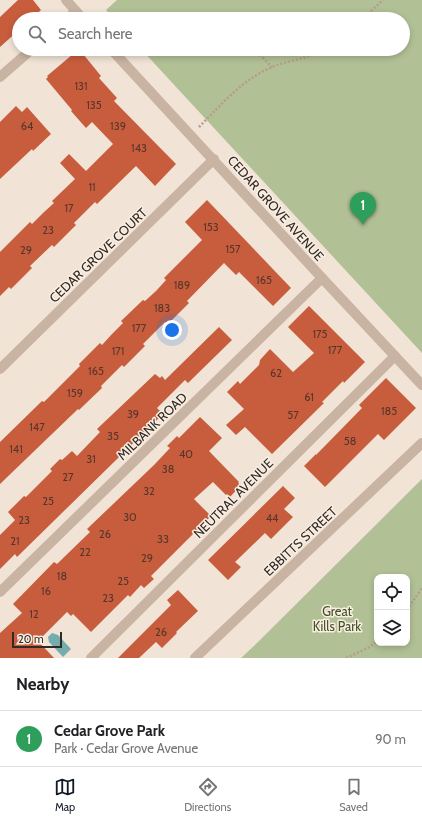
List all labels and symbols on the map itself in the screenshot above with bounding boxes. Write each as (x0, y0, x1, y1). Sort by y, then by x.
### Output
house number: 131 (74, 79, 88, 93)
house number: 135 (86, 98, 102, 112)
house number: 64 (21, 119, 34, 133)
house number: 139 (110, 119, 126, 133)
house number: 143 (131, 141, 147, 155)
street label: CEDAR GROVE AVENUE (225, 152, 327, 264)
house number: 11 (88, 180, 96, 194)
pin: 1 (350, 192, 376, 225)
house number: 17 (64, 201, 74, 215)
street label: CEDAR GROVE COURT (46, 204, 150, 306)
house number: 153 (203, 220, 219, 234)
house number: 23 (42, 223, 54, 237)
house number: 157 (225, 242, 241, 256)
house number: 29 (20, 243, 32, 257)
house number: 165 (256, 273, 272, 287)
house number: 189 (174, 278, 190, 292)
house number: 183 (154, 301, 170, 315)
your location (162, 320, 182, 340)
house number: 177 (132, 321, 147, 335)
house number: 175 (312, 327, 328, 341)
house number: 177 (328, 343, 343, 357)
house number: 171 (112, 344, 124, 358)
house number: 165 (88, 364, 104, 378)
house number: 62 (270, 366, 282, 380)
house number: 159 (67, 386, 83, 400)
street label: MILBANK ROAD (114, 389, 190, 463)
house number: 61 (304, 390, 314, 404)
house number: 185 (381, 404, 397, 418)
house number: 39 (127, 407, 139, 421)
house number: 57 (287, 408, 299, 422)
house number: 147 (29, 420, 45, 434)
house number: 35 (107, 429, 119, 443)
house number: 58 (344, 434, 356, 448)
house number: 141 (9, 442, 23, 456)
house number: 40 (179, 447, 193, 461)
house number: 31 (86, 452, 96, 466)
street label: NEUTRAL AVENUE (190, 455, 276, 541)
house number: 38 (162, 462, 174, 476)
house number: 27 (62, 470, 74, 484)
house number: 32 (143, 484, 155, 498)
house number: 25 (42, 494, 54, 508)
street label: EBBITTS STREET (260, 503, 340, 579)
house number: 30 (123, 510, 137, 524)
house number: 44 (266, 511, 279, 525)
house number: 23 (18, 513, 30, 527)
house number: 26 (99, 527, 111, 541)
house number: 33 (157, 532, 169, 546)
house number: 21 (10, 534, 20, 548)
house number: 22 (79, 545, 91, 559)
house number: 29 (141, 551, 153, 565)
house number: 18 (57, 569, 67, 583)
house number: 25 (117, 574, 129, 588)
house number: 16 (41, 584, 51, 598)
house number: 23 (102, 591, 114, 605)
park label: Great Kills Park (313, 603, 361, 634)
house number: 12 (29, 607, 39, 621)
house number: 26 (155, 625, 167, 639)
scale bar (12, 630, 62, 649)

